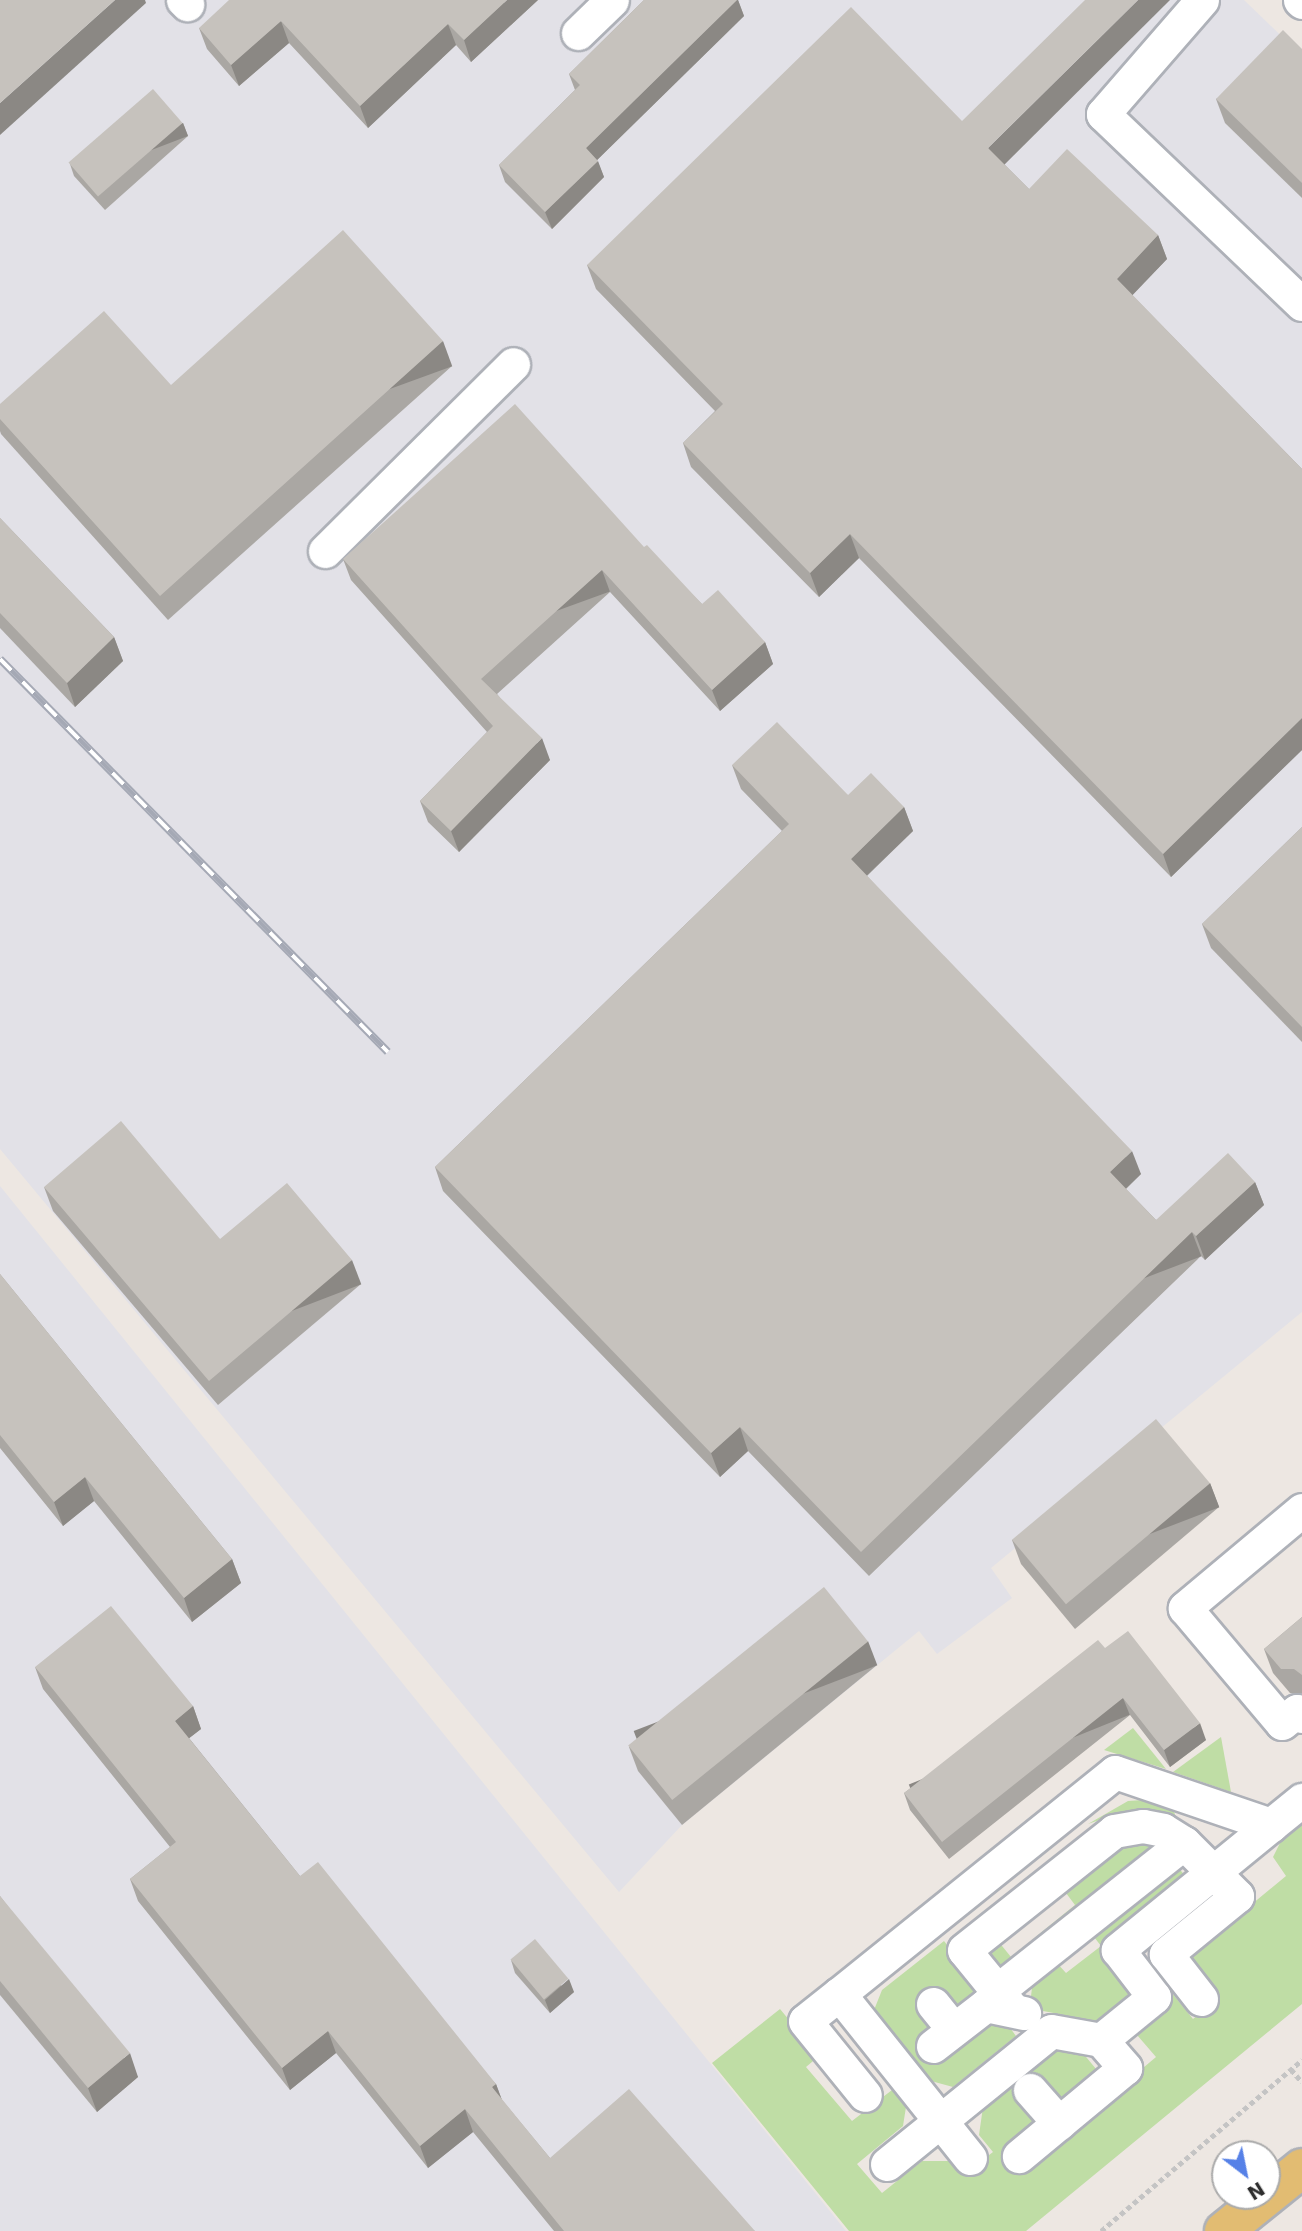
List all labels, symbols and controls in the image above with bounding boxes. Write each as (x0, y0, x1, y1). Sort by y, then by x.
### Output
north arrow (1211, 2140, 1281, 2210)
text: N (1243, 2178, 1269, 2205)

